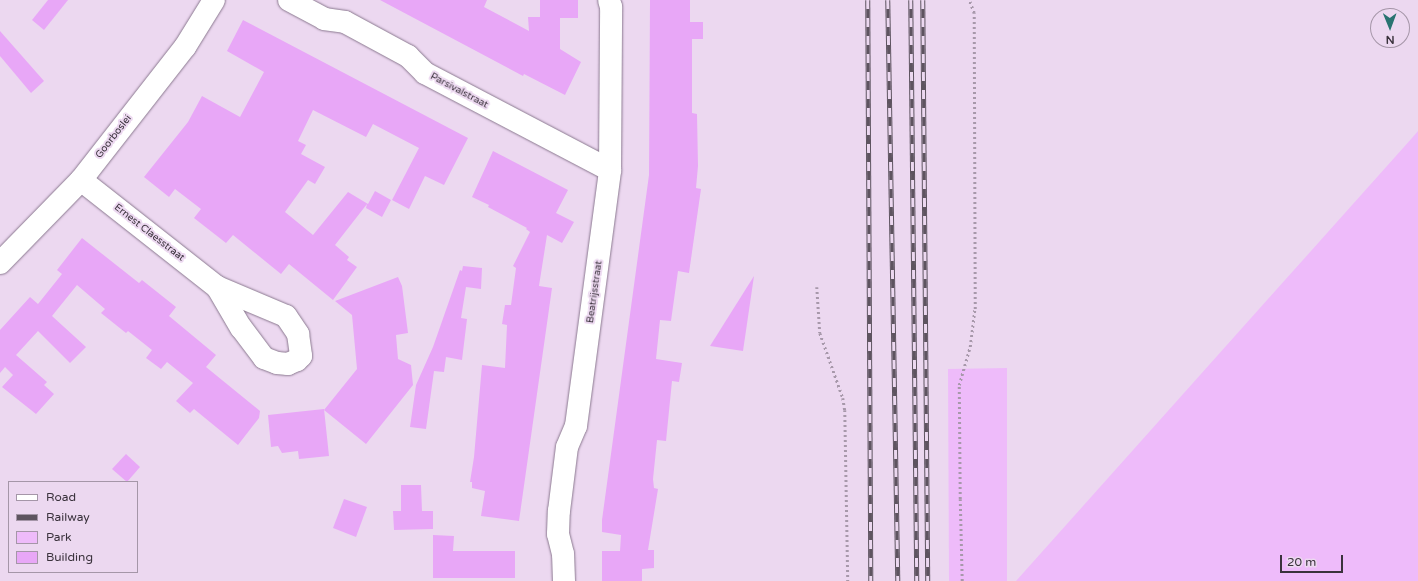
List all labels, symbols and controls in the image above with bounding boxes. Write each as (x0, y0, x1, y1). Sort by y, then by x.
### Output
north arrow (1370, 8, 1410, 48)
text: N (1386, 33, 1395, 46)
street label: Parsivalstraat (428, 71, 490, 111)
street label: Goorboslei (93, 113, 135, 161)
street label: Ernest Claesstraat (111, 202, 187, 264)
street label: Beatrijsstraat (585, 260, 605, 324)
legend (8, 481, 138, 573)
text: Road (46, 490, 76, 504)
text: Railway (46, 510, 90, 524)
text: Park (46, 530, 72, 544)
scale bar (1282, 547, 1345, 573)
text: Building (46, 550, 93, 564)
text: 20 m (1287, 555, 1316, 569)

